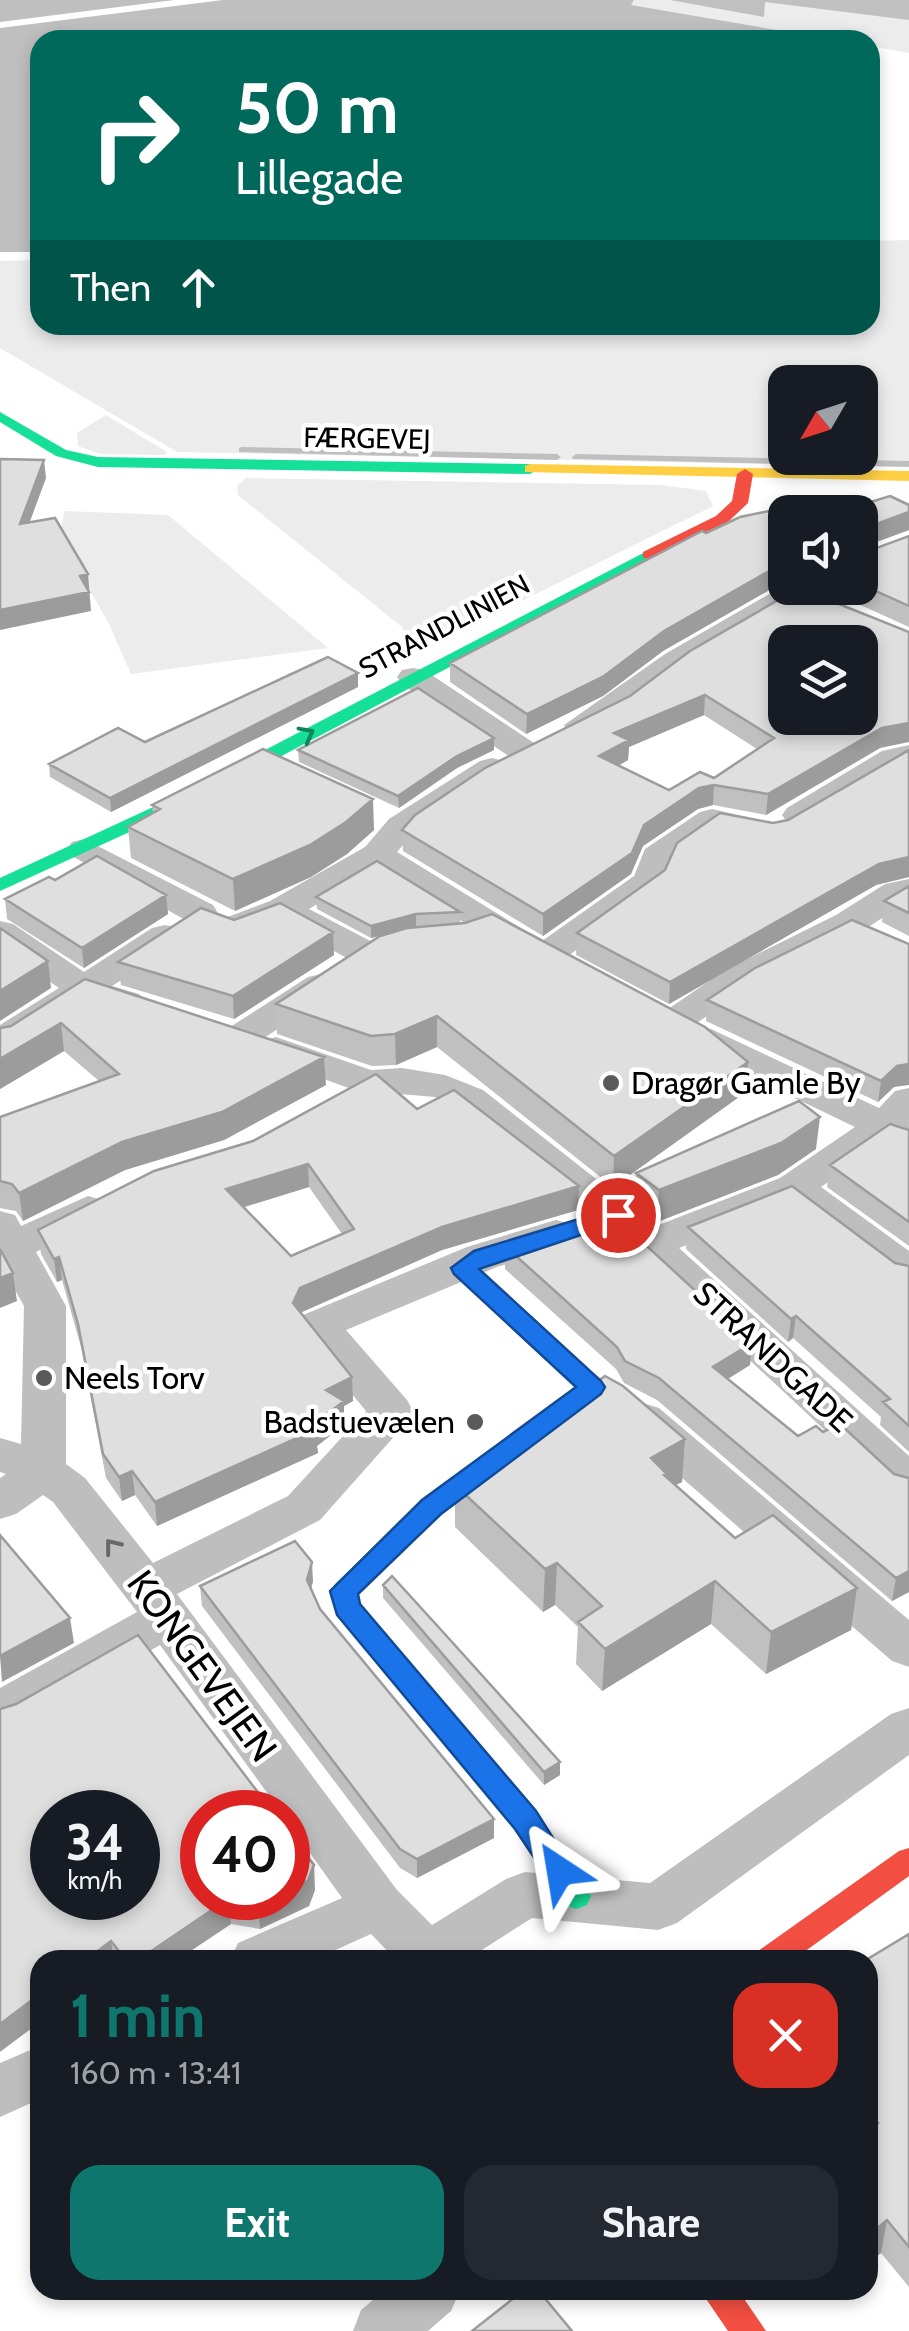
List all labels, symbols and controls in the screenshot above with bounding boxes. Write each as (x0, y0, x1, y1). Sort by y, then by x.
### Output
text: 50 m (235, 65, 399, 151)
icon: right (70, 70, 200, 200)
text: Lillegade (235, 151, 403, 205)
icon: ahead (171, 260, 226, 315)
text: Then (70, 264, 151, 311)
north arrow (768, 365, 878, 475)
map controls (768, 365, 878, 735)
street label: FÆRGEVEJ (303, 420, 431, 456)
button: sound (768, 495, 878, 605)
street label: STRANDLINIEN (353, 567, 535, 685)
button: layers (768, 625, 878, 735)
one-way arrow (297, 727, 315, 746)
place label: Dragør Gamle By (631, 1063, 861, 1102)
marker: Dragør Gamle By (600, 1072, 622, 1094)
pin (576, 1173, 661, 1258)
icon: arrive (591, 1188, 646, 1243)
street label: STRANDGADE (686, 1273, 861, 1440)
place label: Neels Torv (64, 1358, 205, 1397)
marker: Neels Torv (33, 1367, 55, 1389)
place label: Badstuevælen (264, 1402, 455, 1441)
marker: Badstuevælen (464, 1411, 486, 1433)
one-way arrow (107, 1539, 124, 1557)
street label: KONGEVEJEN (117, 1561, 287, 1770)
speed limit sign: 40 (180, 1790, 310, 1920)
text: 34 (66, 1812, 124, 1873)
position arrow (508, 1819, 612, 1923)
text: km/h (68, 1865, 122, 1895)
text: 1 min (70, 1979, 205, 2052)
button: close (733, 1983, 838, 2088)
text: 160 m · 13:41 (70, 2053, 242, 2092)
button: Exit (70, 2165, 444, 2280)
button: Share (464, 2165, 838, 2280)

